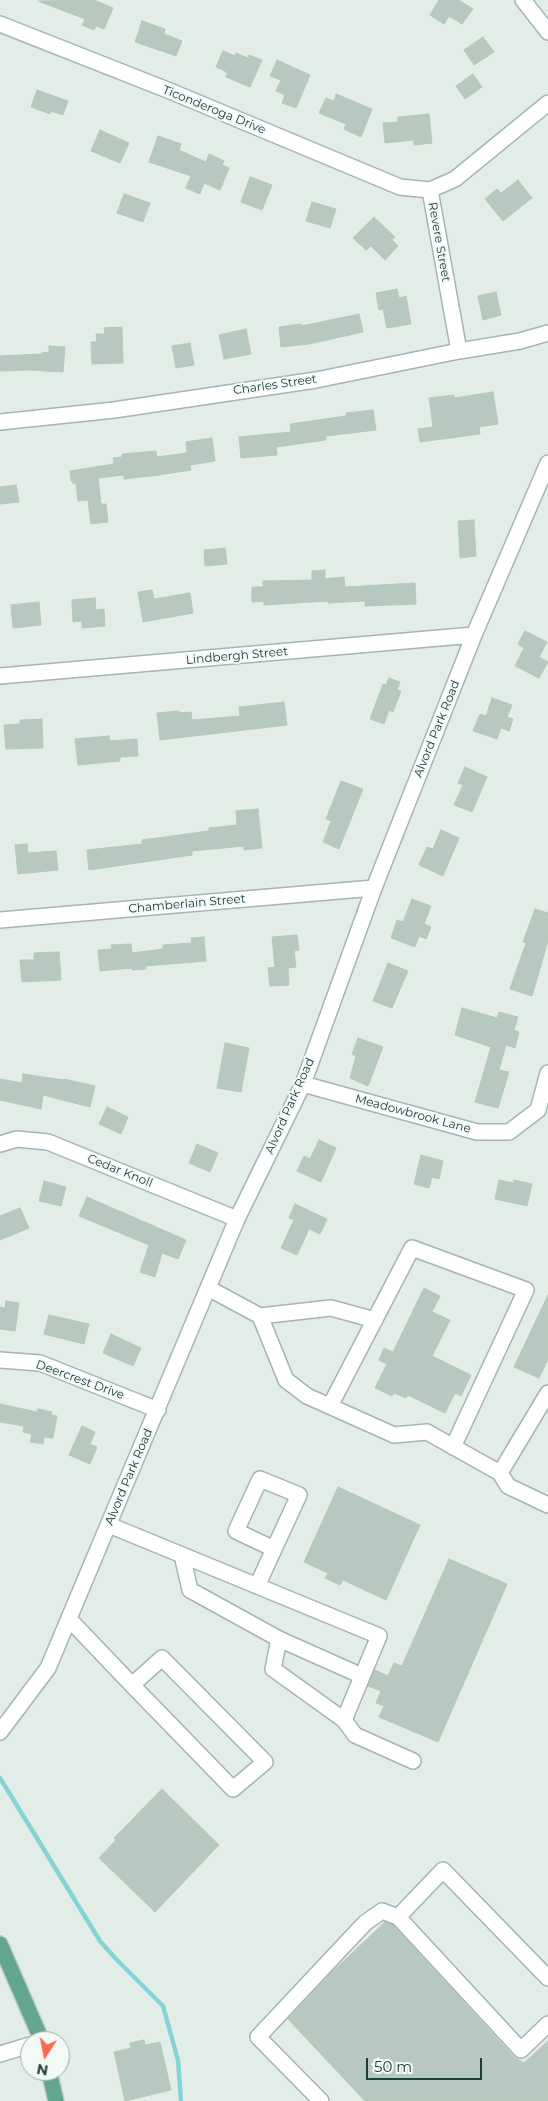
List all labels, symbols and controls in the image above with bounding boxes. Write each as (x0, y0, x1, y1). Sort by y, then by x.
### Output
street label: Ticonderoga Drive (160, 83, 268, 137)
street label: Revere Street (425, 201, 453, 283)
street label: Charles Street (232, 372, 318, 398)
street label: Lindbergh Street (185, 644, 289, 668)
street label: Alvord Park Road (411, 678, 463, 780)
street label: Chamberlain Street (128, 892, 246, 916)
street label: Alvord Park Road (262, 1056, 318, 1156)
street label: Meadowbrook Lane (354, 1092, 472, 1136)
street label: Cedar Knoll (85, 1151, 155, 1191)
street label: Deercrest Drive (34, 1357, 126, 1403)
street label: Alvord Park Road (102, 1427, 156, 1527)
north arrow (20, 2031, 70, 2081)
scale bar (368, 2048, 484, 2080)
text: 50 m (374, 2057, 412, 2076)
text: N (35, 2060, 50, 2080)

